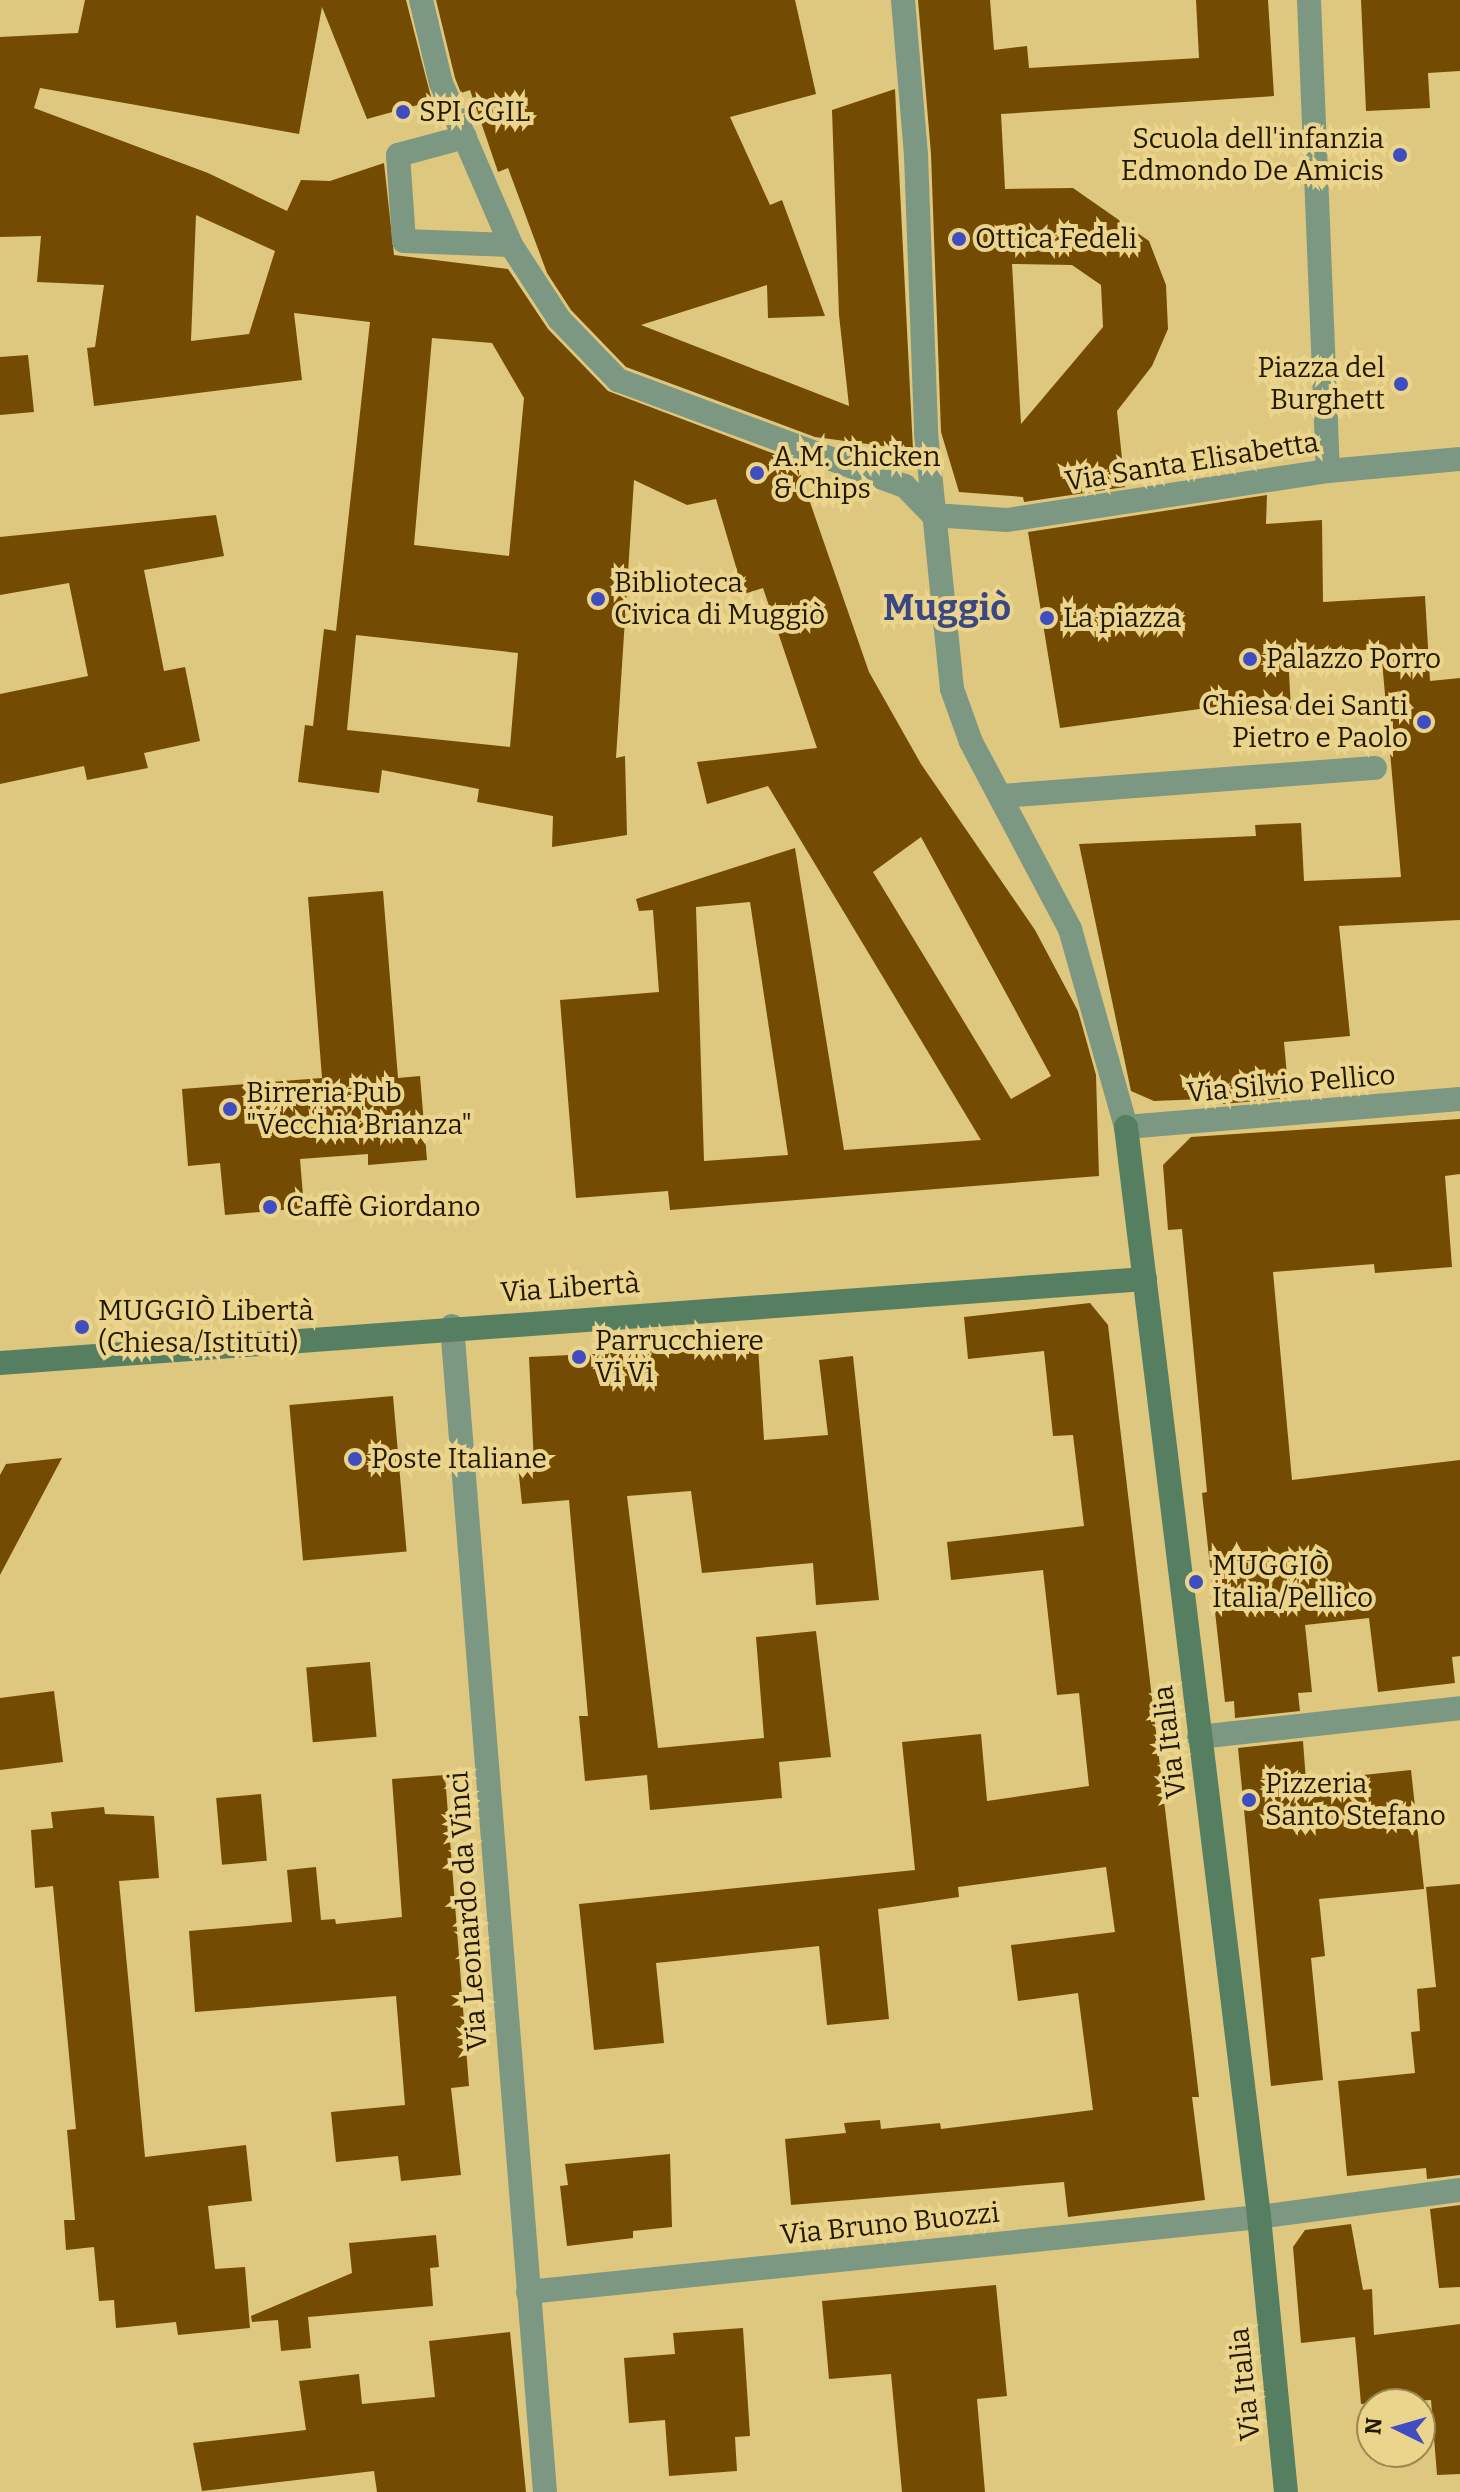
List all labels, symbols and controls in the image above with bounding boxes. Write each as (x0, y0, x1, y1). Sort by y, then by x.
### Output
place label: SPI CGIL (419, 95, 530, 129)
marker: SPI CGIL (394, 103, 412, 121)
place label: Scuola dell'infanzia Edmondo De Amicis (1121, 122, 1384, 188)
marker: Scuola dell'infanzia Edmondo De Amicis (1391, 146, 1409, 164)
place label: Ottica Fedeli (975, 222, 1137, 256)
marker: Ottica Fedeli (950, 230, 968, 248)
place label: Piazza del Burghett (1257, 351, 1385, 417)
marker: Piazza del Burghett (1392, 375, 1410, 393)
street label: Via Santa Elisabetta (1063, 425, 1321, 499)
place label: A.M. Chicken & Chips (773, 440, 940, 506)
marker: A.M. Chicken & Chips (748, 464, 766, 482)
place label: Biblioteca Civica di Muggiò (614, 566, 825, 632)
district label: Muggiò (883, 587, 1011, 631)
marker: Biblioteca Civica di Muggiò (589, 590, 607, 608)
place label: La piazza (1063, 601, 1181, 635)
marker: La piazza (1038, 609, 1056, 627)
place label: Palazzo Porro (1266, 642, 1441, 676)
marker: Palazzo Porro (1241, 650, 1259, 668)
place label: Chiesa dei Santi Pietro e Paolo (1202, 689, 1408, 755)
marker: Chiesa dei Santi Pietro e Paolo (1415, 713, 1433, 731)
street label: Via Silvio Pellico (1185, 1058, 1397, 1110)
place label: Birreria Pub "Vecchia Brianza" (246, 1076, 472, 1142)
marker: Birreria Pub "Vecchia Brianza" (221, 1100, 239, 1118)
place label: Caffè Giordano (286, 1190, 481, 1224)
marker: Caffè Giordano (261, 1198, 279, 1216)
street label: Via Libertà (499, 1266, 641, 1310)
place label: MUGGIÒ Libertà (Chiesa/Istituti) (98, 1294, 314, 1360)
marker: MUGGIÒ Libertà (Chiesa/Istituti) (73, 1318, 91, 1336)
place label: Parrucchiere Vi Vi (595, 1324, 764, 1390)
marker: Parrucchiere Vi Vi (570, 1348, 588, 1366)
place label: Poste Italiane (371, 1442, 547, 1476)
marker: Poste Italiane (346, 1450, 364, 1468)
place label: MUGGIÒ Italia/Pellico (1212, 1549, 1373, 1615)
marker: MUGGIÒ Italia/Pellico (1187, 1573, 1205, 1591)
street label: Via Italia (1146, 1684, 1194, 1800)
place label: Pizzeria Santo Stefano (1265, 1767, 1446, 1833)
street label: Via Leonardo da Vinci (441, 1770, 495, 2052)
marker: Pizzeria Santo Stefano (1240, 1791, 1258, 1809)
street label: Via Bruno Buozzi (779, 2196, 1001, 2252)
street label: Via Italia (1222, 2326, 1268, 2442)
north arrow (1356, 2388, 1436, 2468)
text: N (1359, 2416, 1388, 2436)

